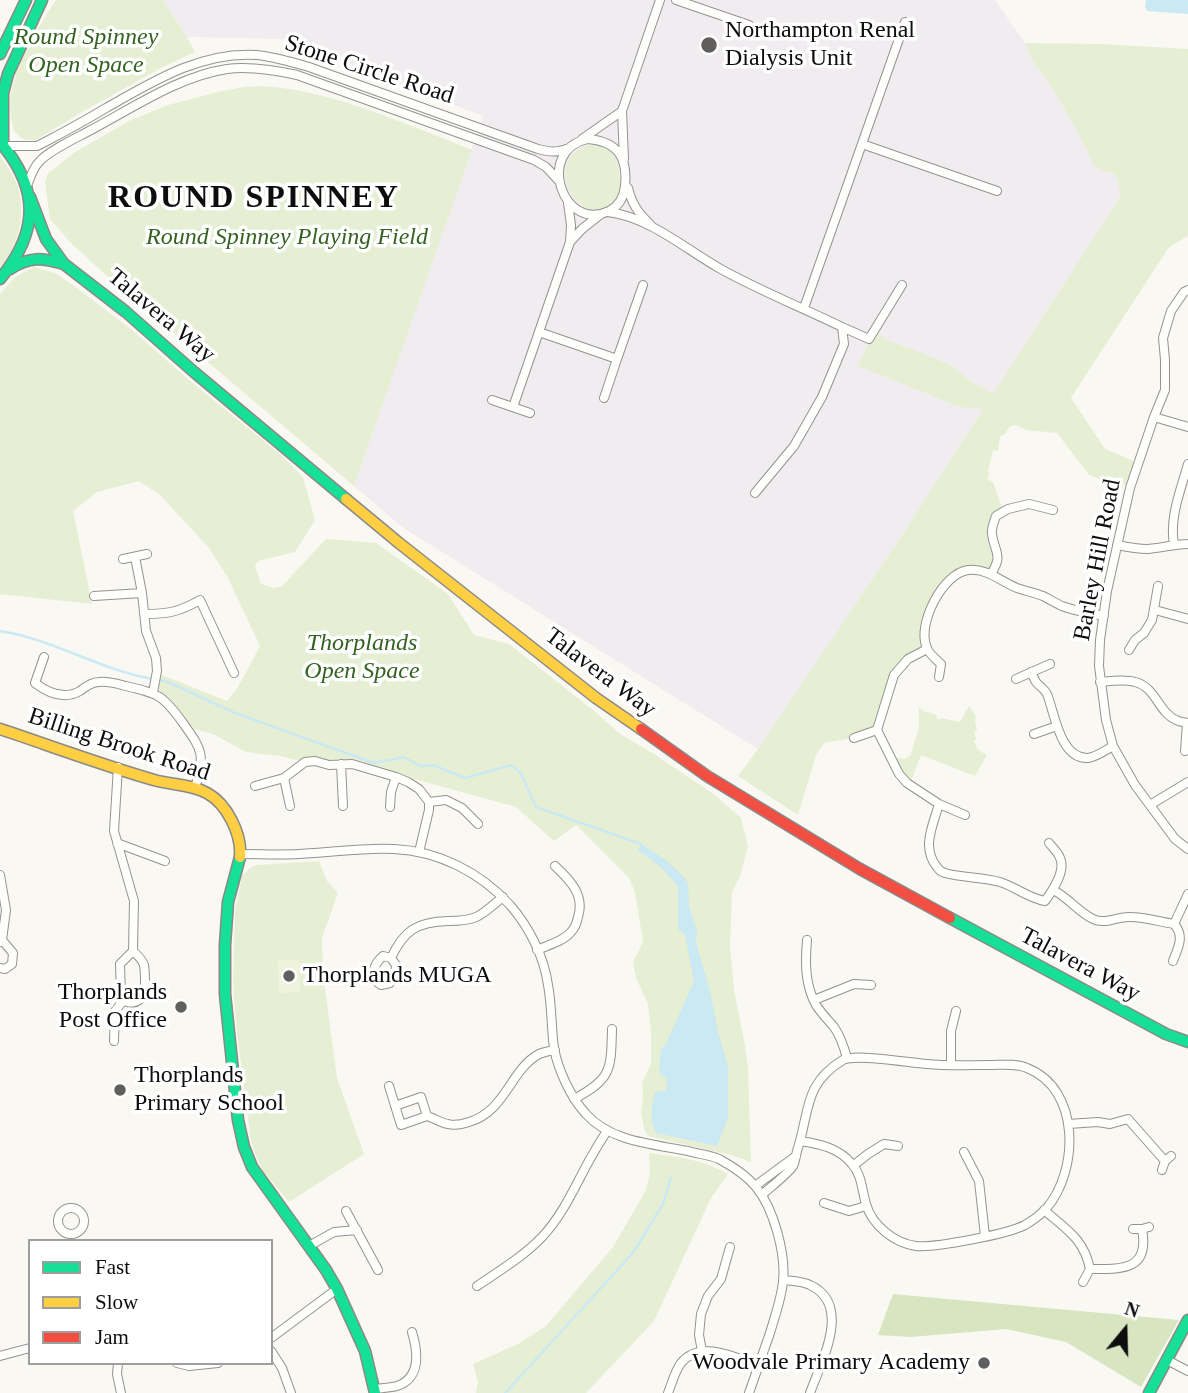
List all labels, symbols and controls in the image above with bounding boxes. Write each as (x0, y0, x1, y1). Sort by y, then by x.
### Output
place label: Northampton Renal Dialysis Unit (725, 17, 915, 73)
park label: Round Spinney Open Space (14, 24, 158, 80)
street label: Stone Circle Road (281, 29, 457, 111)
marker: Northampton Renal Dialysis Unit (699, 35, 719, 55)
district label: ROUND SPINNEY (110, 180, 398, 218)
park label: Round Spinney Playing Field (146, 224, 428, 252)
street label: Talavera Way (101, 263, 221, 369)
street label: Barley Hill Road (1068, 477, 1128, 643)
street label: Talavera Way (539, 622, 661, 724)
park label: Thorplands Open Space (304, 630, 420, 686)
street label: Billing Brook Road (25, 702, 213, 788)
street label: Talavera Way (1015, 921, 1145, 1009)
place label: Thorplands MUGA (303, 962, 492, 990)
marker: Thorplands MUGA (281, 968, 297, 984)
place label: Thorplands Post Office (58, 979, 167, 1035)
marker: Thorplands Post Office (173, 999, 189, 1015)
place label: Thorplands Primary School (134, 1062, 284, 1118)
marker: Thorplands Primary School (112, 1082, 128, 1098)
legend (28, 1239, 273, 1365)
text: Fast (95, 1255, 130, 1279)
text: Slow (95, 1290, 138, 1314)
north arrow (1090, 1295, 1160, 1365)
text: N (1122, 1298, 1142, 1322)
text: Jam (95, 1325, 129, 1349)
place label: Woodvale Primary Academy (692, 1349, 970, 1377)
marker: Woodvale Primary Academy (976, 1355, 992, 1371)

